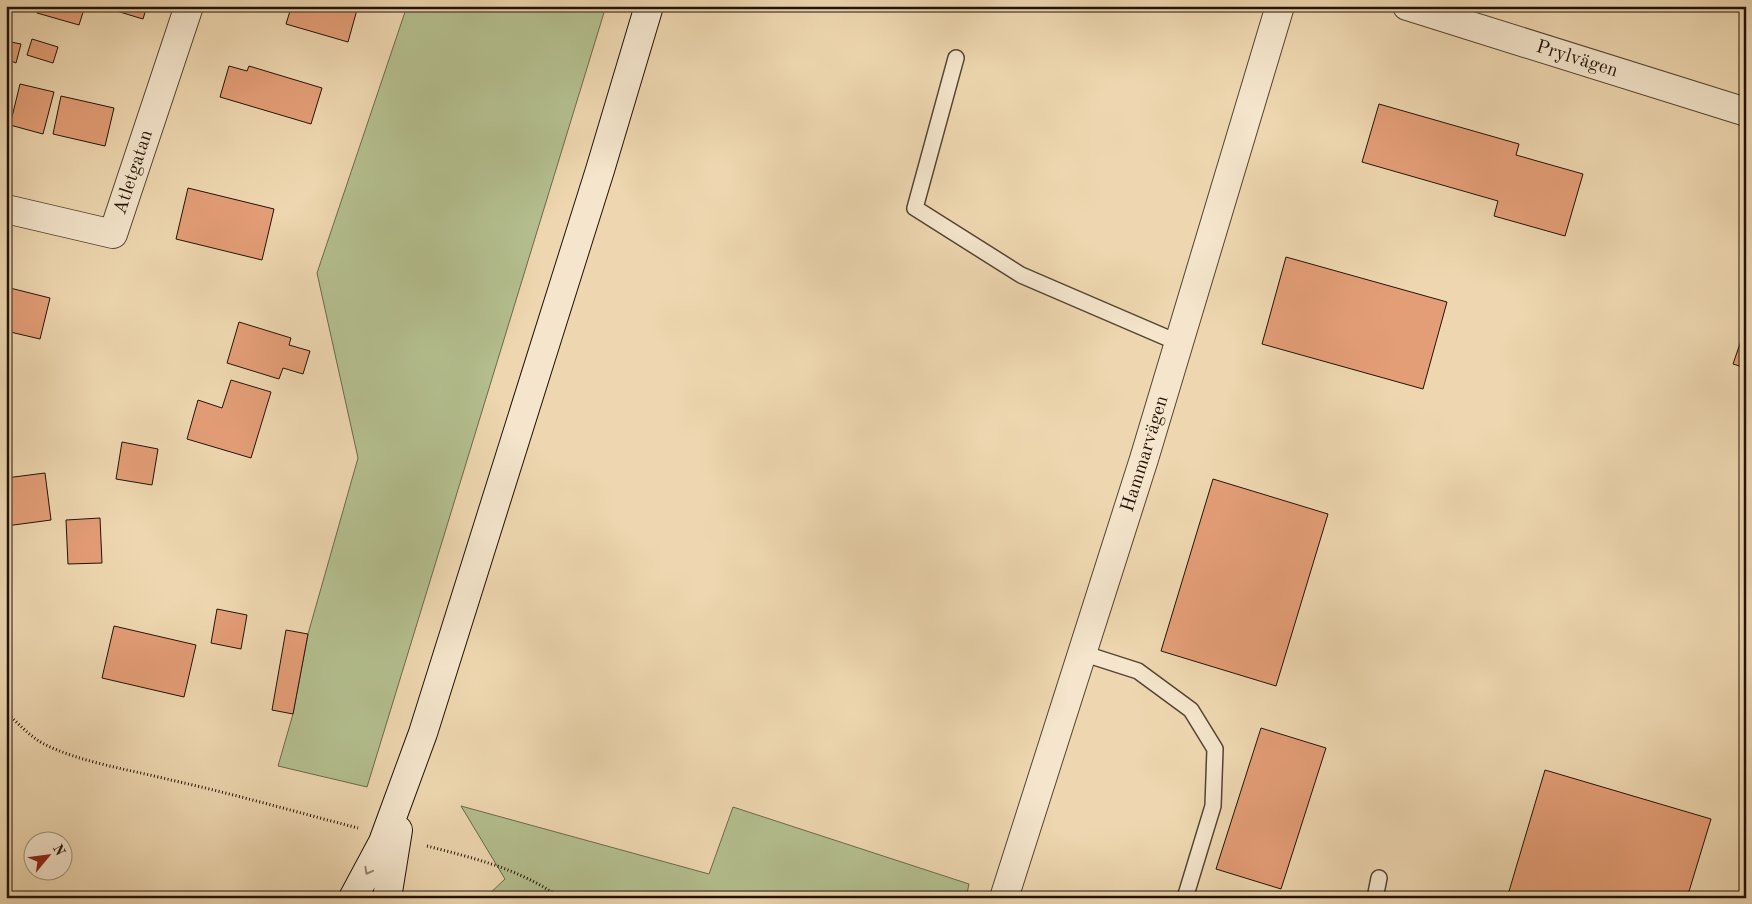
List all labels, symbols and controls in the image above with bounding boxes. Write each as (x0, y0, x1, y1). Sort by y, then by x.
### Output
street label: Prylvägen (1534, 37, 1620, 81)
street label: Atletgatan (111, 128, 156, 217)
street label: Hammarvägen (1118, 394, 1172, 514)
north arrow (22, 832, 72, 882)
text: N (50, 842, 67, 859)
one-way arrow (364, 866, 374, 875)

